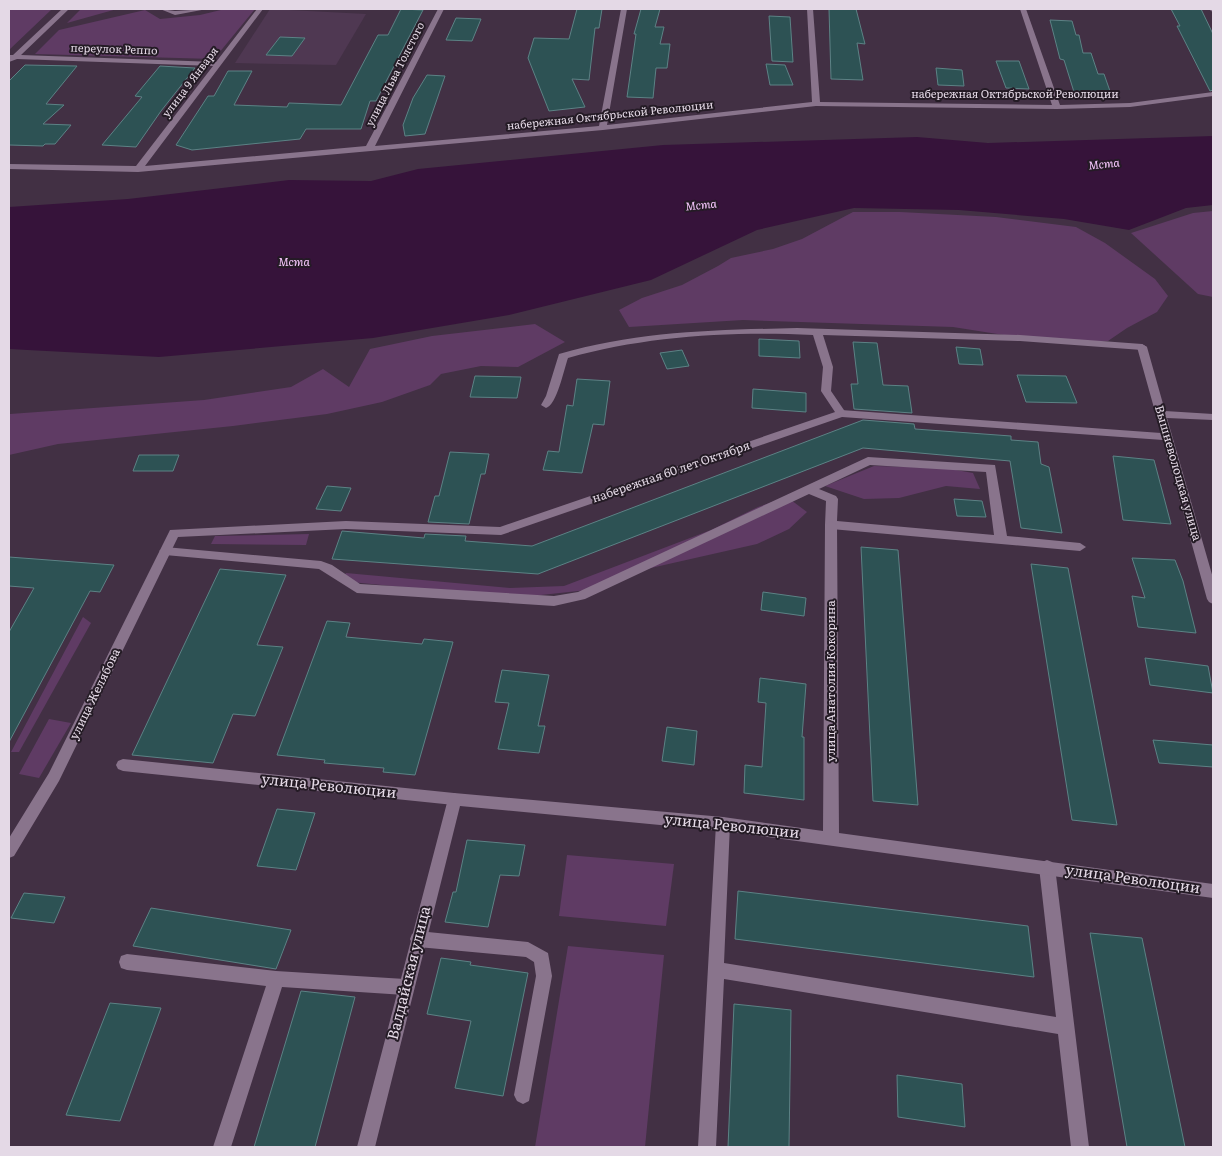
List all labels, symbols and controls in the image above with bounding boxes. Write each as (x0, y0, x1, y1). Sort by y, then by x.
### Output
street label: улица Льва Толстого (361, 19, 427, 129)
street label: переулок Реппо (70, 38, 158, 58)
street label: улица 9 Января (157, 43, 221, 120)
street label: набережная Октябрьской Революции (911, 85, 1119, 101)
street label: набережная Октябрьской Революции (506, 95, 714, 133)
water label: Мста (1087, 153, 1121, 173)
water label: Мста (684, 194, 718, 214)
water label: Мста (278, 253, 310, 269)
street label: Вышневолоцкая улица (1151, 403, 1207, 543)
street label: набережная 60 лет Октября (589, 436, 752, 507)
street label: улица Анатолия Кокорина (821, 600, 839, 762)
street label: улица Желябова (64, 644, 124, 742)
street label: улица Революции (260, 766, 398, 803)
street label: улица Революции (663, 806, 801, 843)
street label: улица Революции (1064, 857, 1202, 898)
street label: Валдайская улица (380, 902, 436, 1042)

